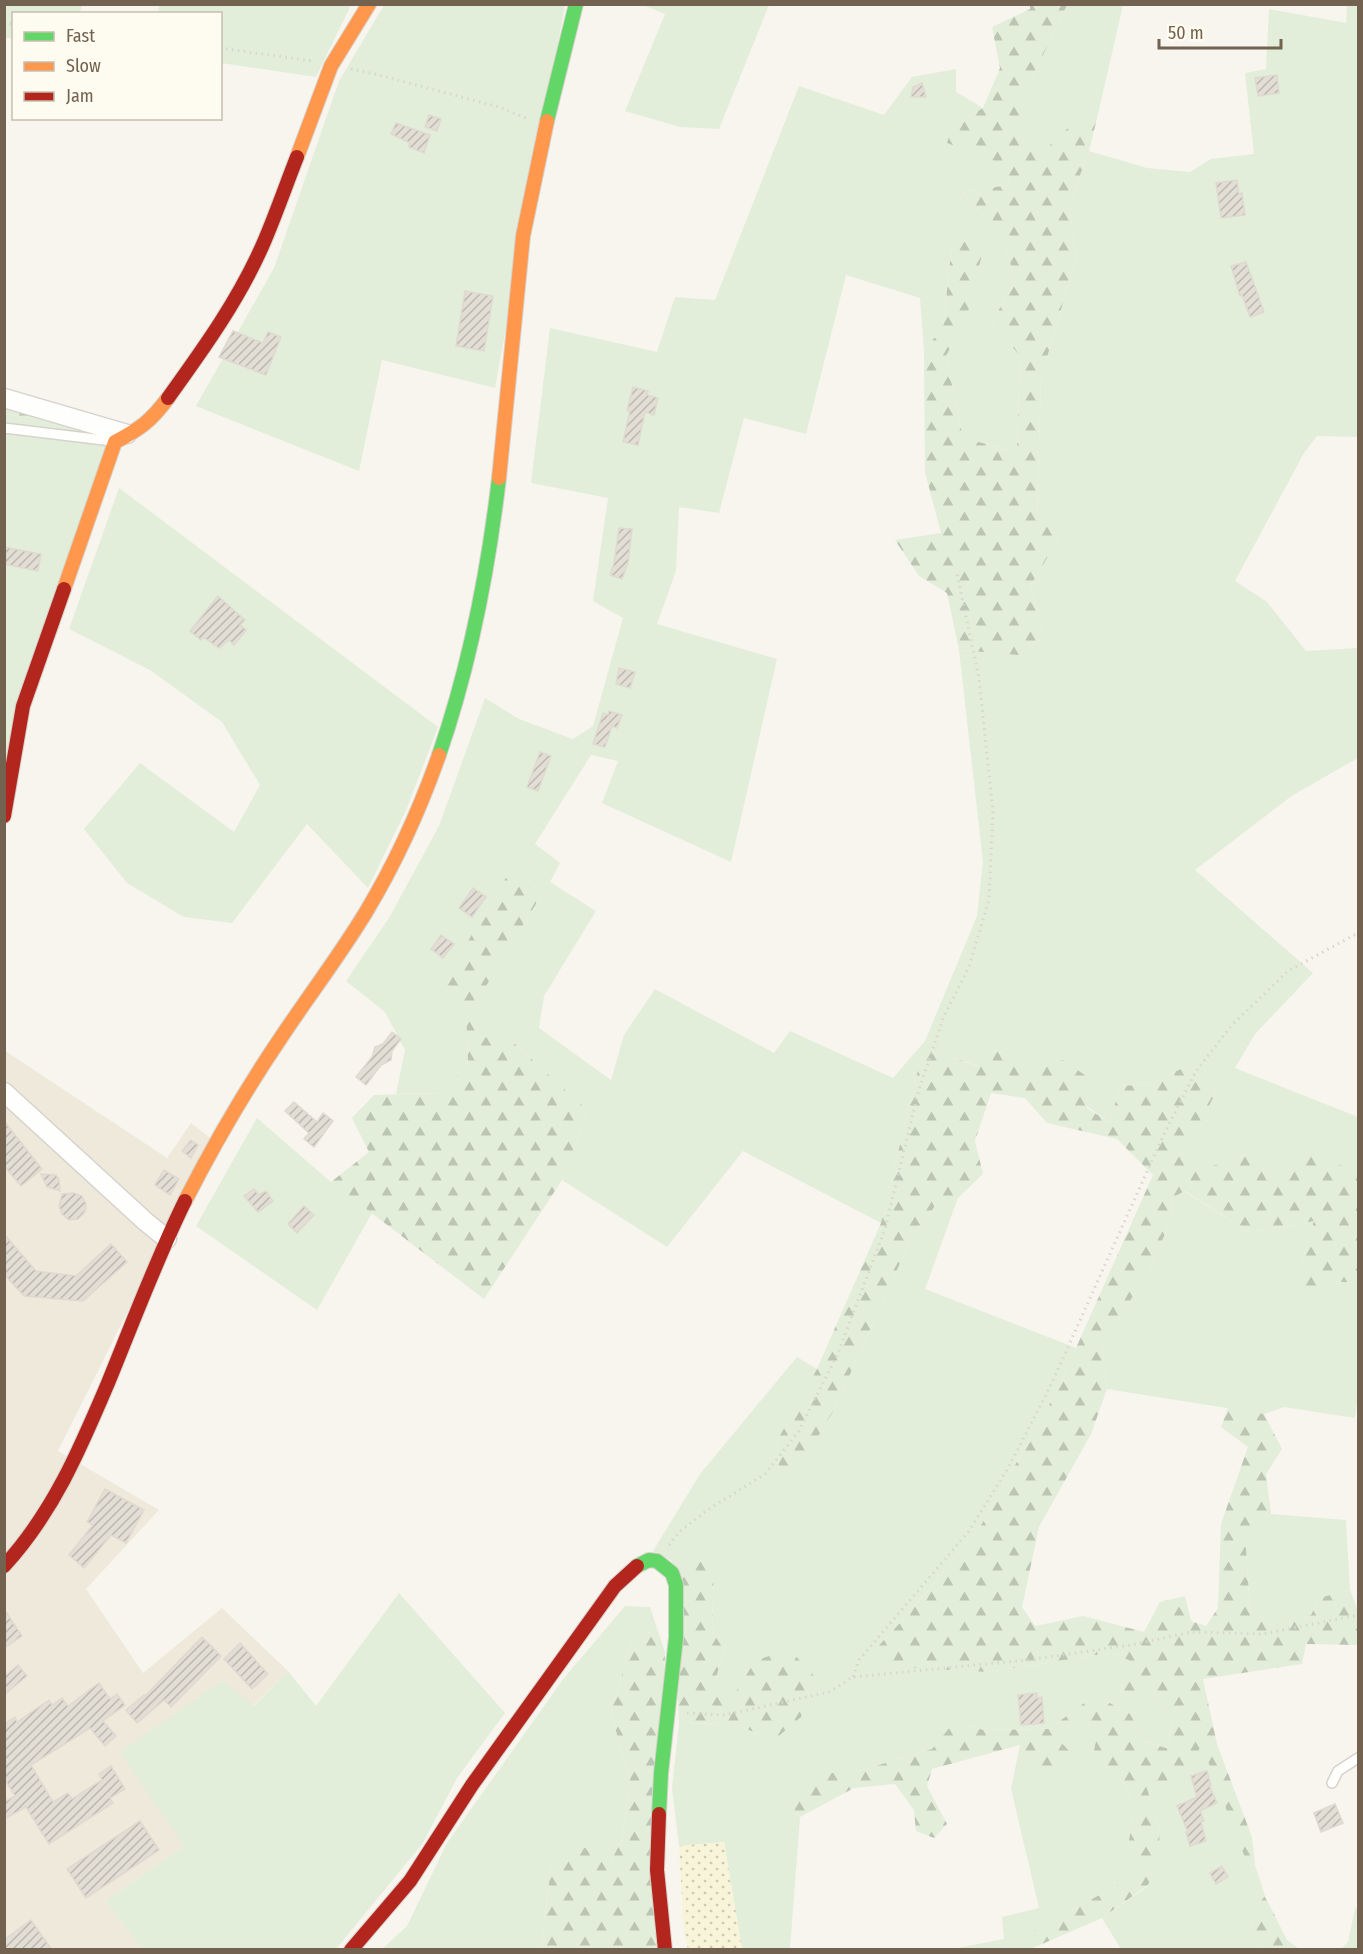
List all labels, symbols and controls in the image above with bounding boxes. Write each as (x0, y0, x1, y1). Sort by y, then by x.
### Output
legend (12, 12, 222, 120)
scale bar (1159, 12, 1280, 50)
text: 50 m (1168, 22, 1204, 44)
text: Fast (66, 25, 95, 47)
text: Slow (66, 55, 101, 77)
text: Jam (66, 85, 94, 107)

